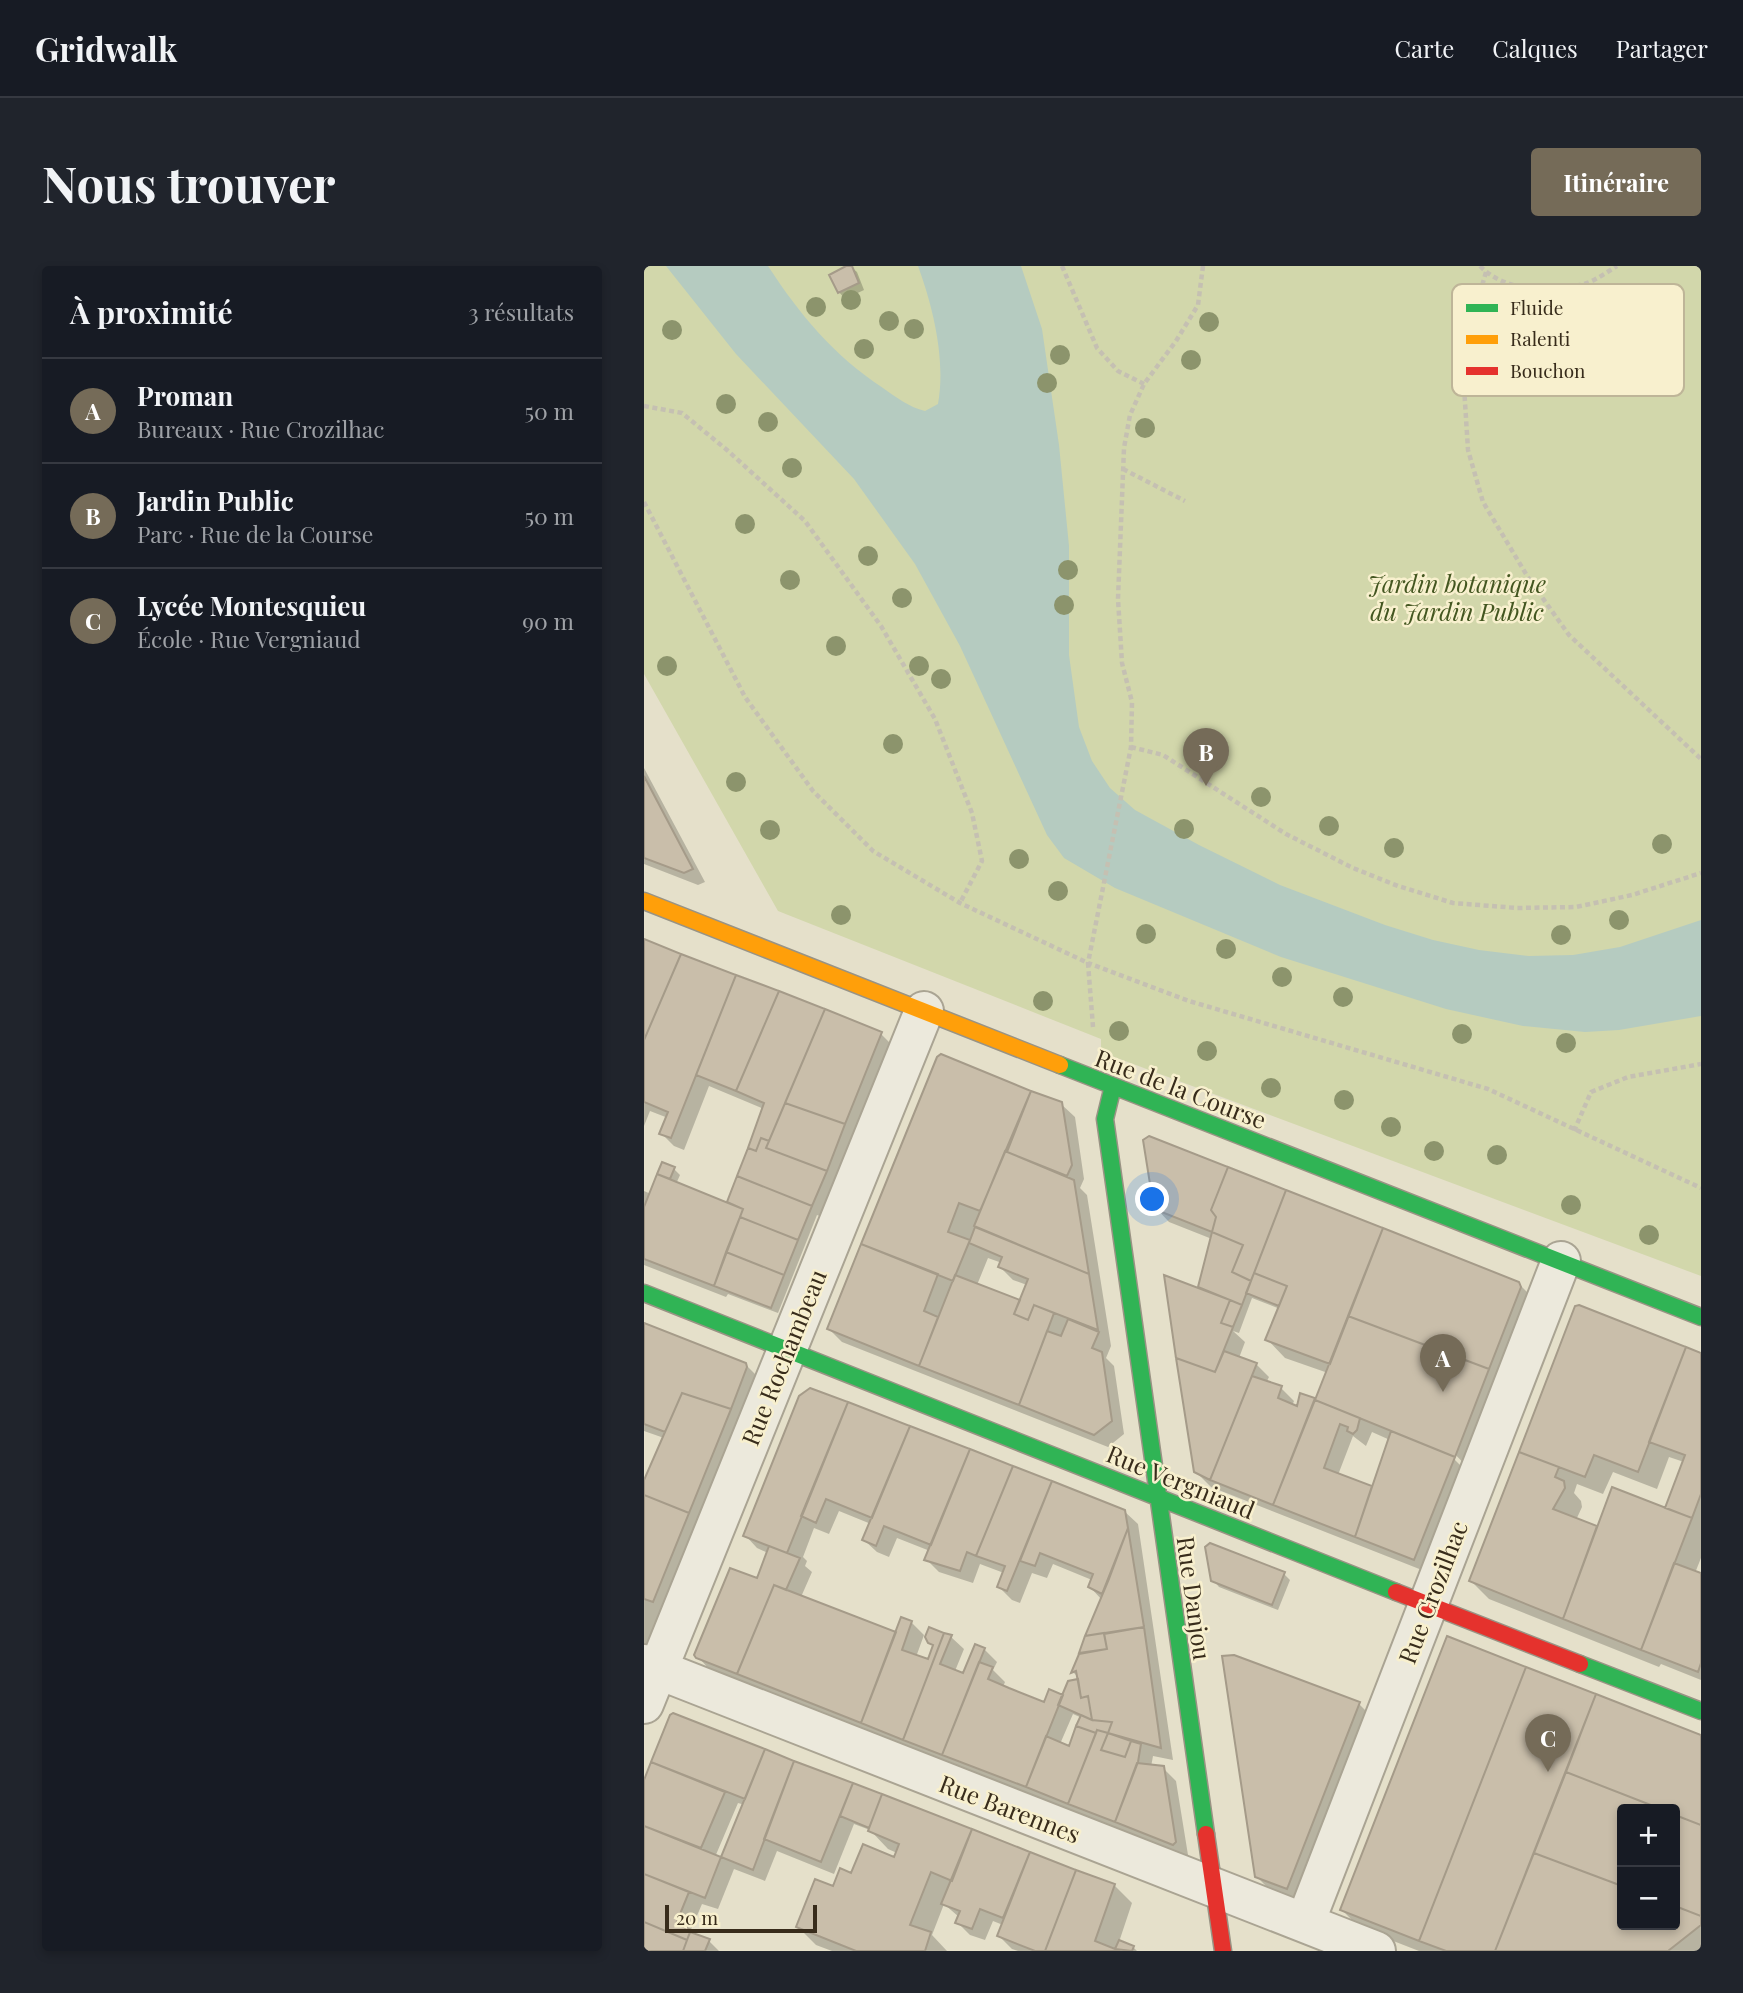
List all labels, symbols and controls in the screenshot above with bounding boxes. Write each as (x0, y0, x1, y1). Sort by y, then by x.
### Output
text: Gridwalk (35, 26, 177, 70)
text: Carte (1395, 32, 1454, 64)
text: Calques (1492, 32, 1578, 64)
text: Partager (1616, 32, 1708, 64)
button: Itinéraire (1531, 148, 1701, 216)
text: Nous trouver (42, 150, 335, 215)
legend (1452, 284, 1684, 396)
text: À proximité (70, 292, 233, 332)
text: Fluide (1510, 294, 1563, 320)
text: 3 résultats (468, 296, 574, 327)
text: Ralenti (1510, 325, 1571, 351)
text: Bouchon (1510, 357, 1586, 383)
text: Proman (137, 378, 233, 413)
text: A (85, 395, 101, 426)
text: 50 m (525, 395, 574, 426)
text: Bureaux · Rue Crozilhac (137, 413, 384, 444)
text: Jardin Public (137, 483, 294, 518)
text: B (85, 500, 101, 531)
text: 50 m (525, 500, 574, 531)
text: Parc · Rue de la Course (137, 518, 373, 549)
park label: Jardin botanique du Jardin Public (1368, 567, 1546, 627)
text: Lycée Montesquieu (137, 588, 366, 623)
text: C (85, 605, 101, 636)
text: 90 m (522, 605, 574, 636)
text: École · Rue Vergniaud (137, 623, 361, 654)
pin: B (1183, 728, 1229, 786)
street label: Rue de la Course (1091, 1041, 1271, 1135)
your location (1135, 1182, 1169, 1216)
street label: Rue Rochambeau (733, 1264, 833, 1450)
pin: A (1420, 1334, 1466, 1392)
street label: Rue Vergniaud (1102, 1437, 1260, 1525)
street label: Rue Crozilhac (1390, 1516, 1474, 1668)
street label: Rue Danjou (1170, 1534, 1220, 1662)
pin: C (1525, 1714, 1571, 1772)
street label: Rue Barennes (935, 1766, 1085, 1850)
map controls (1617, 1804, 1680, 1930)
button: + (1617, 1804, 1680, 1867)
button: − (1617, 1867, 1680, 1930)
scale bar (665, 1902, 817, 1934)
text: 20 m (676, 1904, 718, 1930)

